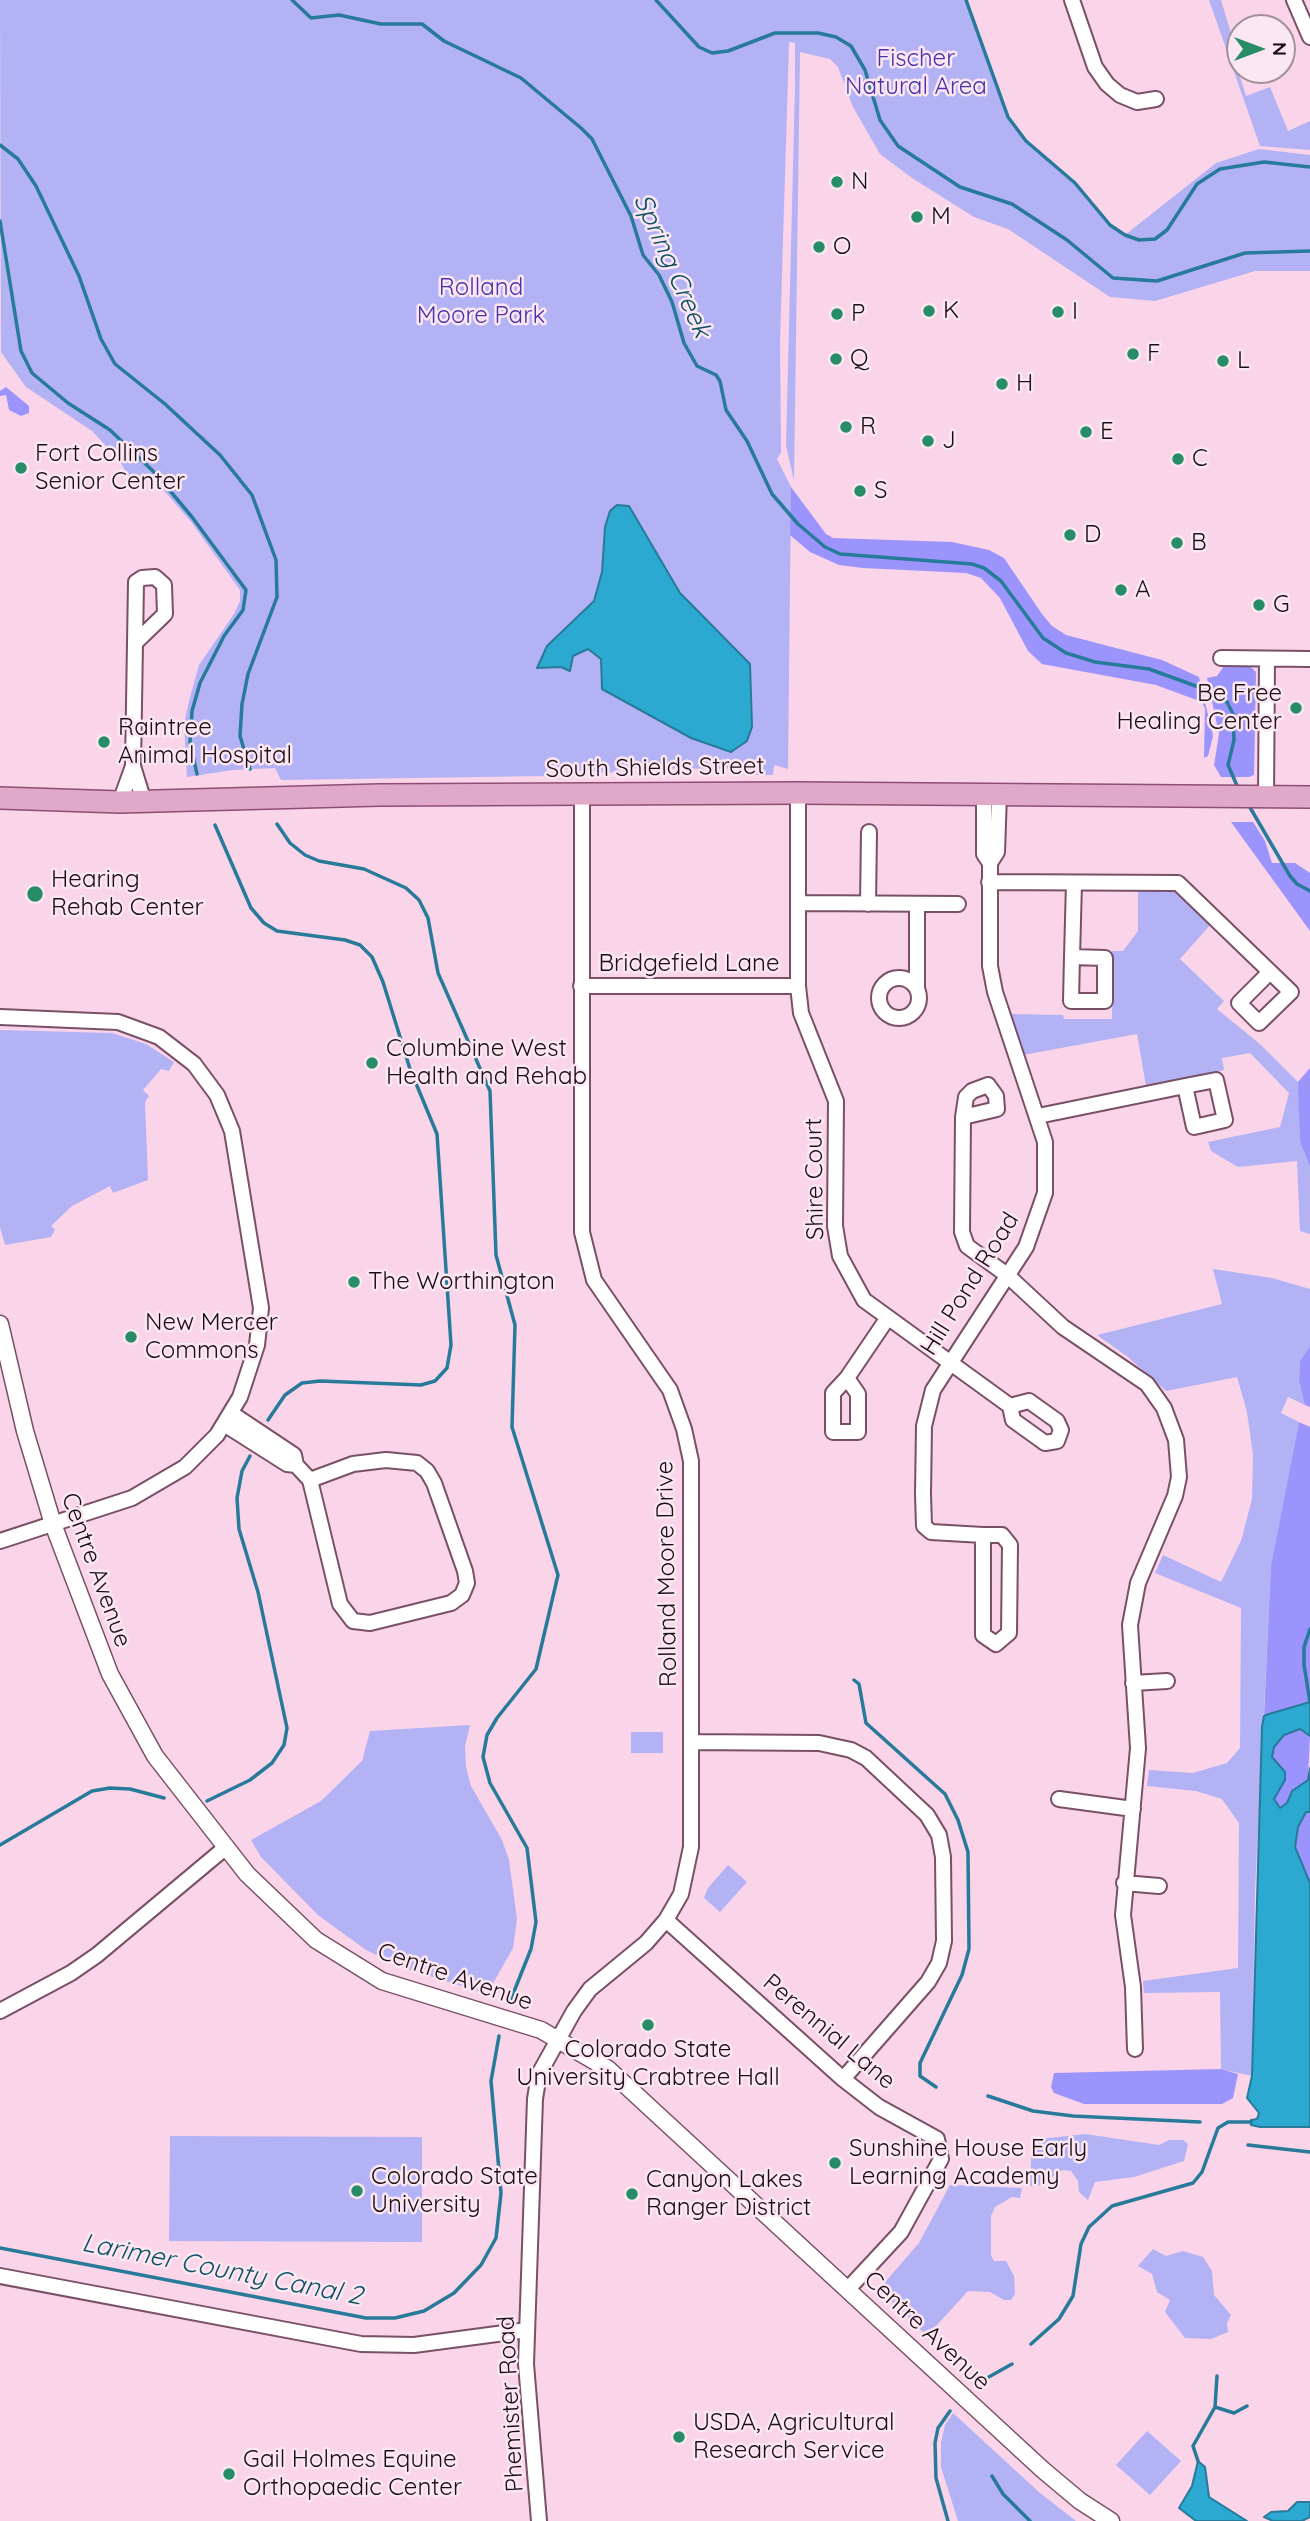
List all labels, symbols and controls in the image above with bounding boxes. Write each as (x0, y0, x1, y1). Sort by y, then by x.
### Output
north arrow (1226, 14, 1296, 84)
text: N (1268, 42, 1292, 56)
park label: Fischer Natural Area (845, 45, 987, 101)
place label: N (851, 168, 868, 196)
marker: N (829, 174, 845, 190)
water label: Spring Creek (626, 189, 718, 343)
place label: M (931, 203, 951, 231)
marker: M (909, 209, 925, 225)
place label: O (833, 233, 851, 261)
marker: O (811, 239, 827, 255)
park label: Rolland Moore Park (417, 274, 545, 330)
place label: K (943, 297, 959, 325)
place label: I (1072, 298, 1078, 326)
place label: P (851, 300, 865, 328)
marker: K (921, 303, 937, 319)
marker: I (1050, 304, 1066, 320)
marker: P (829, 306, 845, 322)
place label: F (1147, 340, 1161, 368)
place label: Q (850, 345, 869, 373)
marker: F (1125, 346, 1141, 362)
place label: L (1237, 347, 1250, 375)
marker: Q (828, 351, 844, 367)
marker: L (1215, 353, 1231, 369)
place label: H (1016, 370, 1033, 398)
marker: H (994, 376, 1010, 392)
place label: R (860, 413, 876, 441)
place label: E (1100, 418, 1114, 446)
marker: R (838, 419, 854, 435)
marker: E (1078, 424, 1094, 440)
place label: J (942, 427, 956, 455)
marker: J (920, 433, 936, 449)
place label: Fort Collins Senior Center (35, 440, 185, 496)
place label: C (1192, 445, 1208, 473)
marker: C (1170, 451, 1186, 467)
marker: Fort Collins Senior Center (13, 460, 29, 476)
place label: S (874, 477, 887, 505)
marker: S (852, 483, 868, 499)
place label: D (1084, 521, 1101, 549)
marker: D (1062, 527, 1078, 543)
place label: B (1191, 529, 1207, 557)
marker: B (1169, 535, 1185, 551)
place label: A (1135, 576, 1151, 604)
marker: A (1113, 582, 1129, 598)
place label: G (1273, 591, 1290, 619)
marker: G (1251, 597, 1267, 613)
place label: Be Free Healing Center (1117, 680, 1282, 736)
marker: Be Free Healing Center (1288, 700, 1304, 716)
place label: Raintree Animal Hospital (118, 714, 292, 770)
marker: Raintree Animal Hospital (96, 734, 112, 750)
street label: South Shields Street (545, 752, 765, 784)
place label: Hearing Rehab Center (51, 866, 204, 922)
marker: Hearing Rehab Center (25, 884, 45, 904)
street label: Bridgefield Lane (598, 950, 780, 978)
place label: Columbine West Health and Rehab (386, 1035, 587, 1091)
marker: Columbine West Health and Rehab (364, 1055, 380, 1071)
street label: Shire Court (800, 1118, 830, 1240)
street label: Hill Pond Road (915, 1207, 1025, 1361)
place label: The Worthington (368, 1268, 555, 1296)
marker: The Worthington (346, 1274, 362, 1290)
place label: New Mercer Commons (145, 1309, 278, 1365)
marker: New Mercer Commons (123, 1329, 139, 1345)
street label: Rolland Moore Drive (651, 1461, 683, 1687)
street label: Centre Avenue (55, 1489, 137, 1651)
street label: Centre Avenue (374, 1937, 536, 2017)
street label: Perennial Lane (757, 1968, 901, 2096)
marker: Colorado State University Crabtree Hall (640, 2017, 656, 2033)
place label: Colorado State University Crabtree Hall (516, 2036, 780, 2092)
place label: Sunshine House Early Learning Academy (849, 2135, 1087, 2191)
marker: Sunshine House Early Learning Academy (827, 2155, 843, 2171)
place label: Colorado State University (371, 2163, 538, 2219)
place label: Canyon Lakes Ranger District (646, 2166, 811, 2222)
marker: Colorado State University (349, 2183, 365, 2199)
marker: Canyon Lakes Ranger District (624, 2186, 640, 2202)
water label: Larimer County Canal 2 (79, 2228, 365, 2312)
street label: Centre Avenue (858, 2265, 996, 2397)
street label: Phemister Road (492, 2315, 530, 2493)
place label: USDA, Agricultural Research Service (693, 2409, 894, 2465)
marker: USDA, Agricultural Research Service (671, 2429, 687, 2445)
place label: Gail Holmes Equine Orthopaedic Center (243, 2446, 462, 2502)
marker: Gail Holmes Equine Orthopaedic Center (221, 2466, 237, 2482)

